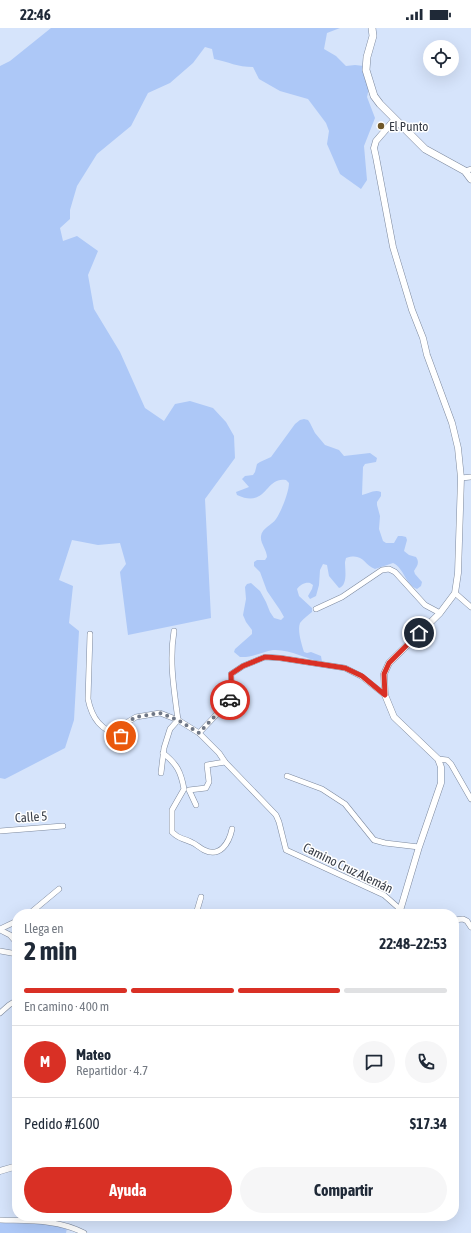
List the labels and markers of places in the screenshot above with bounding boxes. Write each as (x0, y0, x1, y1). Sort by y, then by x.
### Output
place label: El Punto (389, 119, 428, 134)
marker: El Punto (376, 121, 386, 131)
pin (402, 616, 436, 650)
pin (104, 719, 138, 753)

